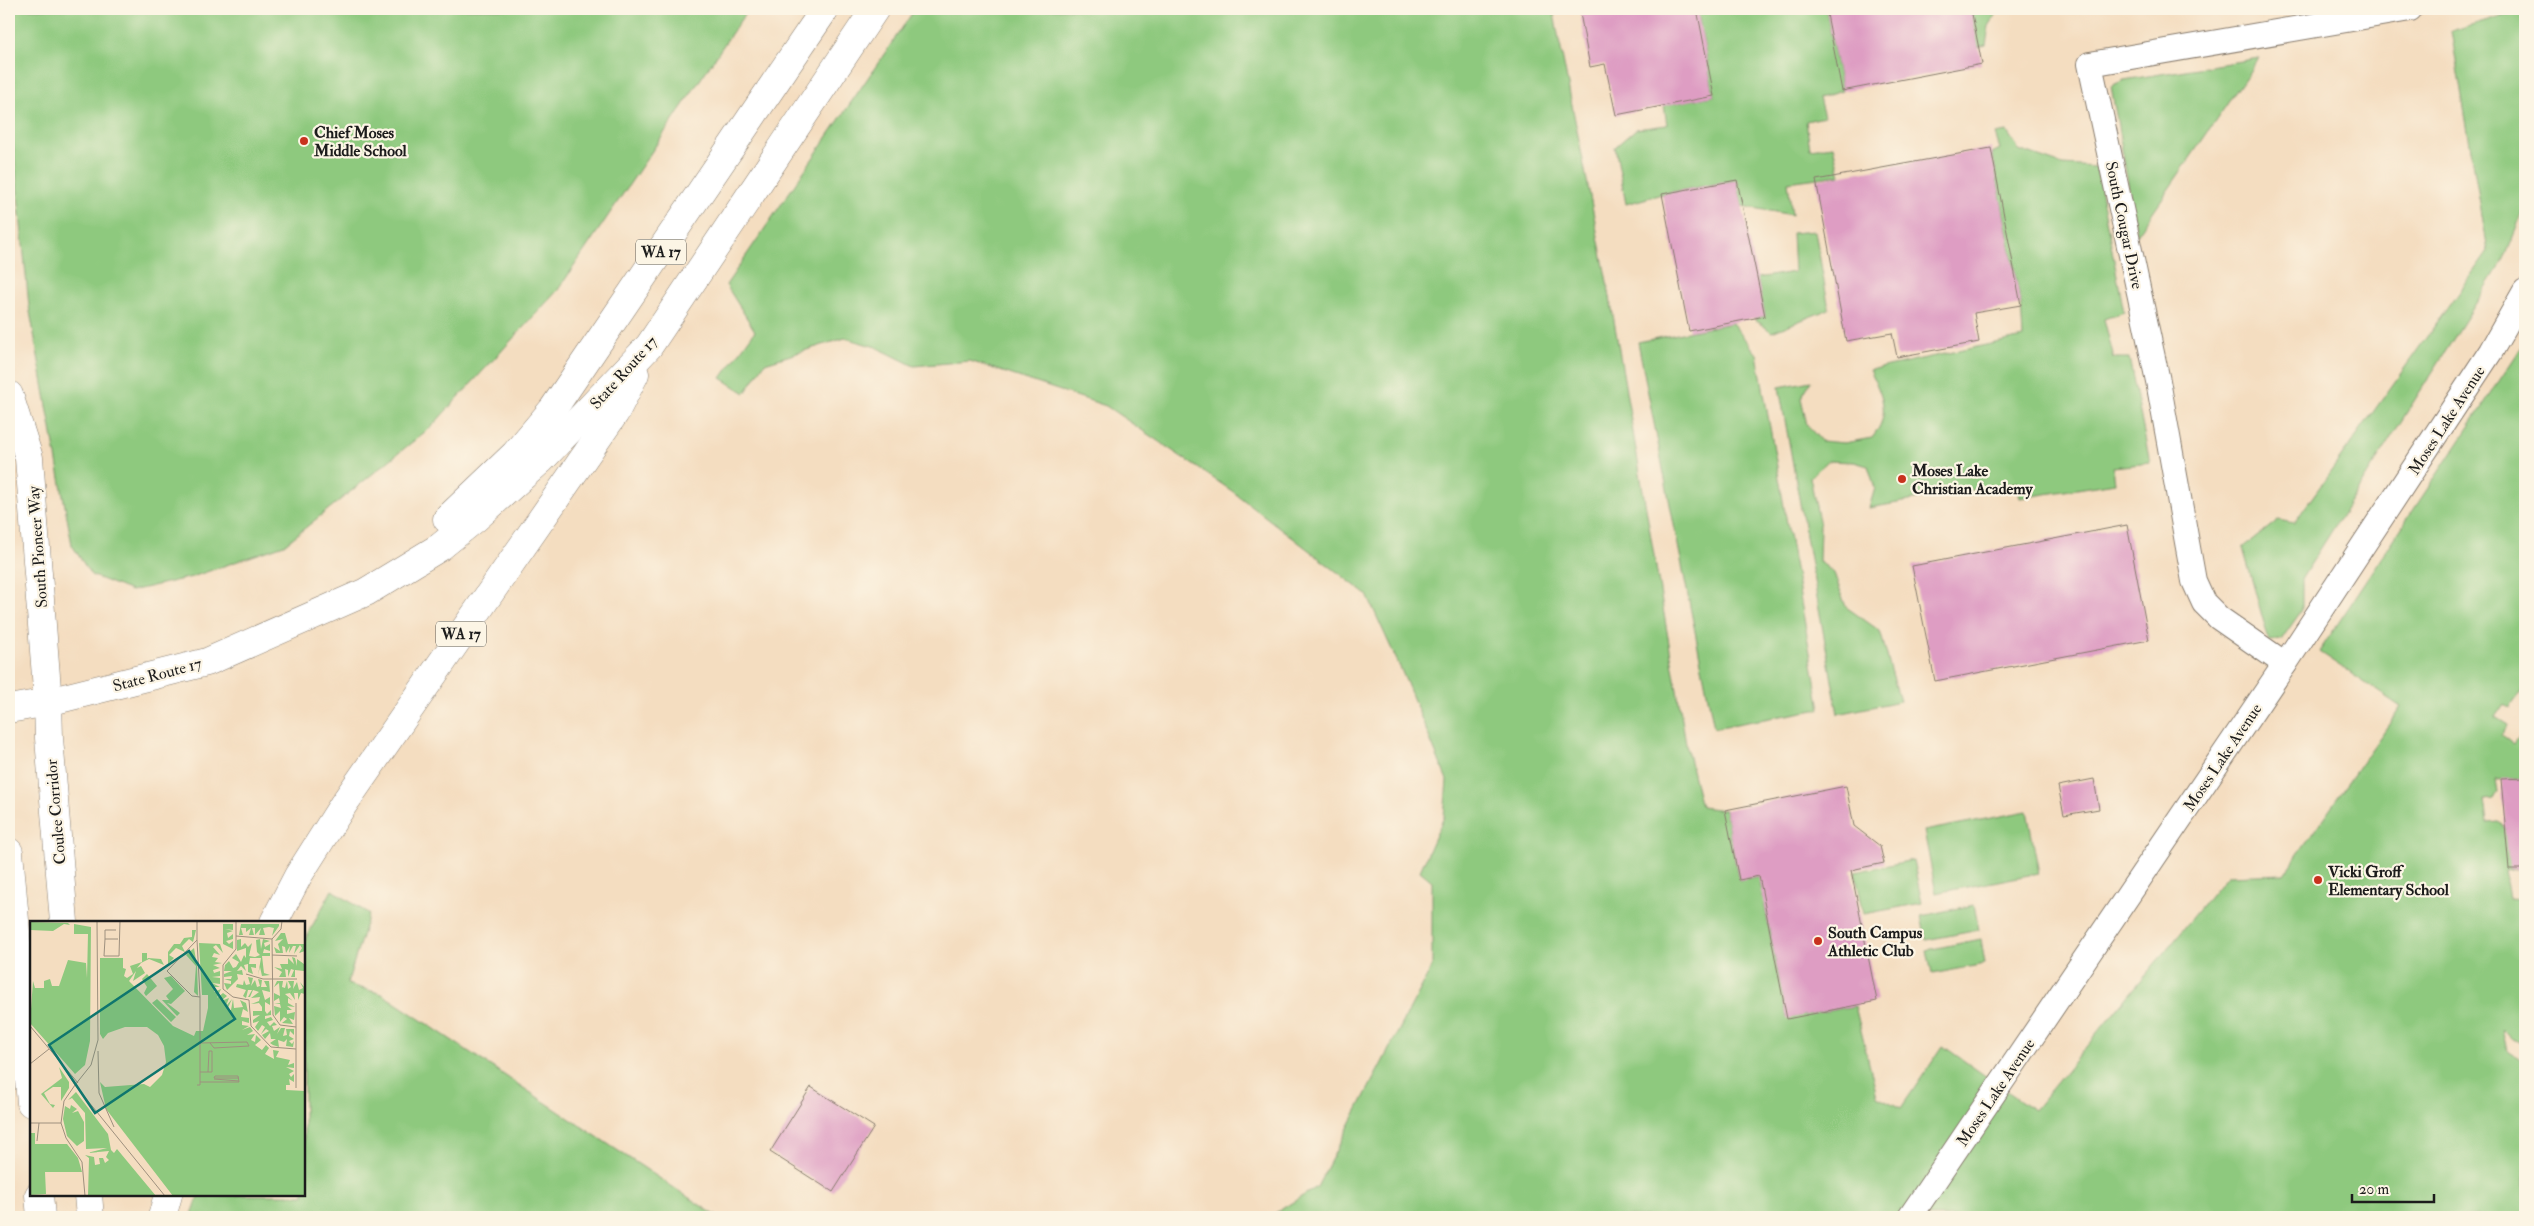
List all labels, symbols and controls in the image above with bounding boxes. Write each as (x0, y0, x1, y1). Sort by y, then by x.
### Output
place label: Chief Moses Middle School (313, 123, 408, 161)
marker: Chief Moses Middle School (298, 135, 310, 147)
street label: South Cougar Drive (2101, 160, 2147, 291)
road number: WA 17 (636, 240, 686, 264)
street label: State Route 17 (586, 332, 662, 413)
street label: Moses Lake Avenue (2404, 362, 2490, 479)
place label: Moses Lake Christian Academy (1911, 461, 2033, 500)
marker: Moses Lake Christian Academy (1896, 473, 1908, 485)
street label: South Pioneer Way (24, 484, 52, 609)
road number: WA 17 (436, 622, 486, 646)
street label: State Route 17 (111, 653, 205, 696)
street label: Moses Lake Avenue (2179, 700, 2266, 815)
street label: Coulee Corridor (41, 758, 71, 865)
place label: Vicki Groff Elementary School (2327, 862, 2450, 901)
marker: Vicki Groff Elementary School (2312, 874, 2324, 886)
inset map (30, 921, 305, 1196)
place label: South Campus Athletic Club (1827, 923, 1923, 961)
marker: South Campus Athletic Club (1812, 935, 1824, 947)
street label: Moses Lake Avenue (1952, 1035, 2039, 1150)
scale bar (2352, 1171, 2434, 1203)
text: 20 m (2359, 1180, 2389, 1199)

